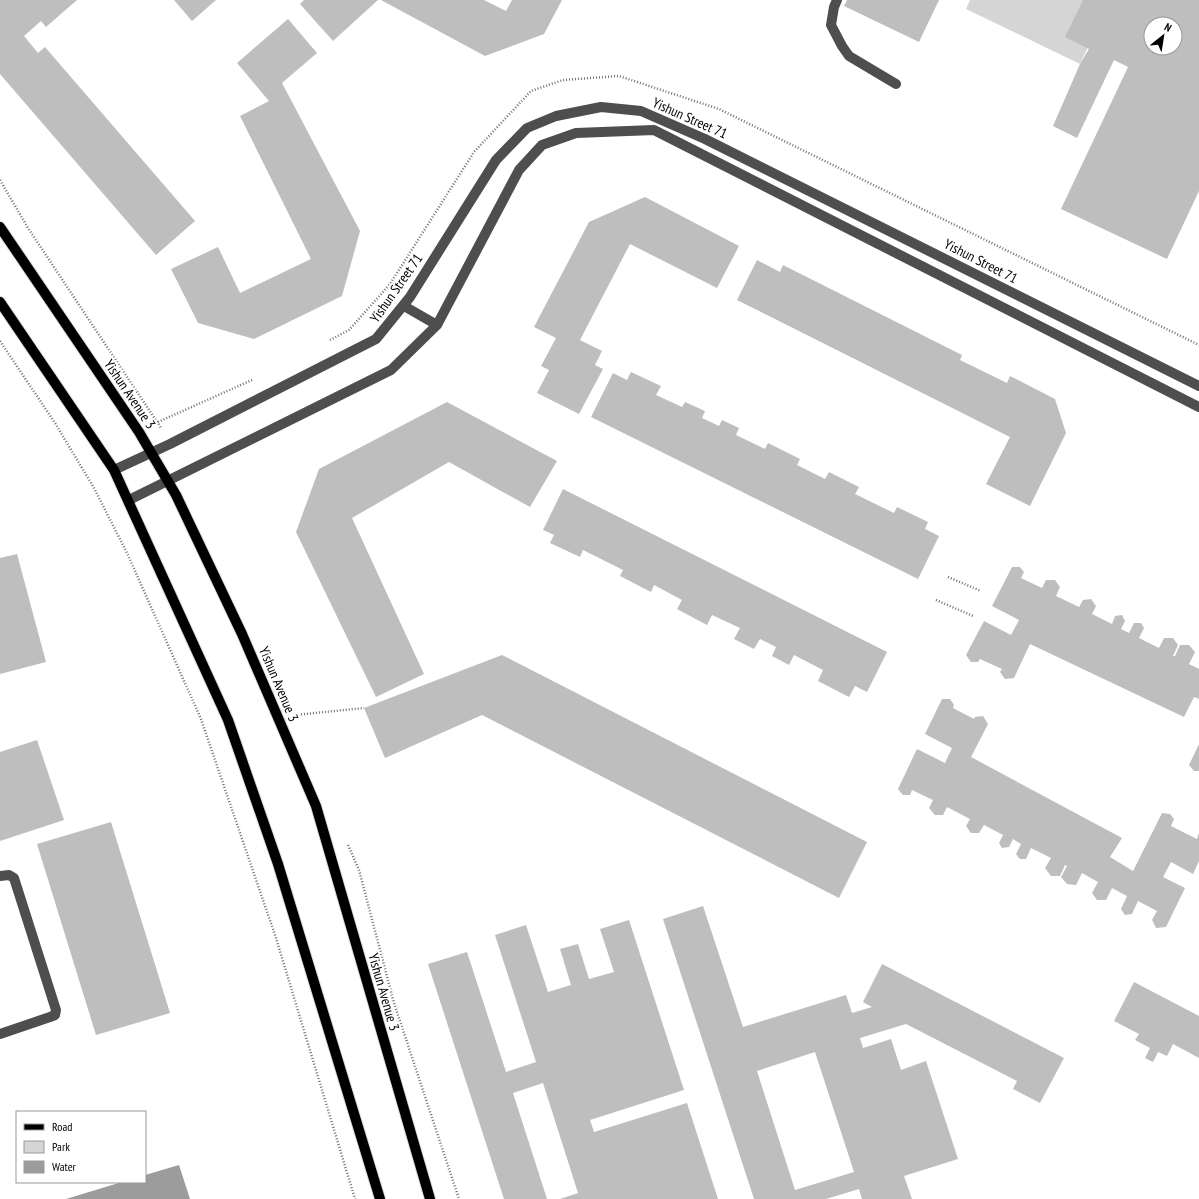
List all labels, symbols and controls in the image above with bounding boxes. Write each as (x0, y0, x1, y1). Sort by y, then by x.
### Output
north arrow (1143, 16, 1183, 56)
text: N (1162, 20, 1174, 35)
street label: Yishun Street 71 (650, 93, 730, 143)
street label: Yishun Street 71 (941, 235, 1021, 287)
street label: Yishun Street 71 (366, 250, 426, 326)
street label: Yishun Avenue 3 (100, 356, 160, 432)
street label: Yishun Avenue 3 (255, 644, 303, 724)
street label: Yishun Avenue 3 (364, 951, 404, 1033)
legend (16, 1111, 146, 1183)
text: Road (52, 1119, 72, 1134)
text: Park (52, 1139, 70, 1154)
text: Water (52, 1159, 77, 1174)

